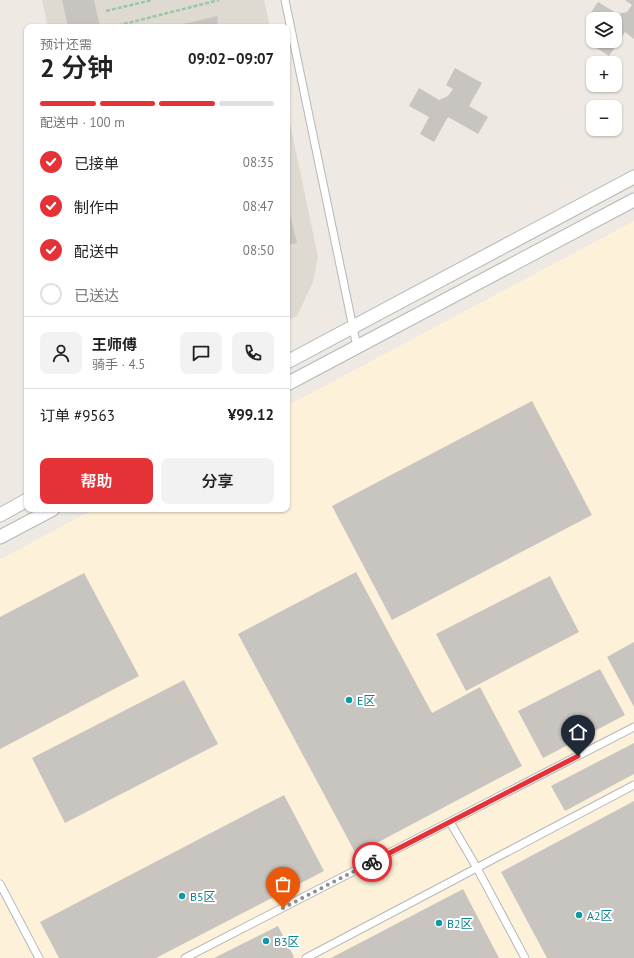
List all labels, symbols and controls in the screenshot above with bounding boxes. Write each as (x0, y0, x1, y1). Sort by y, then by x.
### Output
map controls (586, 12, 622, 136)
button: layers (586, 12, 622, 48)
text: 预计还需 (40, 36, 92, 53)
text: 09:02–09:07 (188, 49, 274, 68)
text: 2 分钟 (40, 51, 113, 84)
button: + (586, 56, 622, 92)
button: − (586, 100, 622, 136)
text: 配送中 · 100 m (40, 114, 125, 131)
icon: check (40, 151, 62, 173)
text: 已接单 (74, 154, 119, 173)
text: 08:35 (243, 154, 274, 171)
icon: check (40, 195, 62, 217)
text: 制作中 (74, 198, 119, 217)
text: 08:47 (243, 198, 274, 215)
icon: check (40, 239, 62, 261)
text: 配送中 (74, 242, 119, 261)
text: 08:50 (243, 242, 274, 259)
text: 已送达 (74, 286, 119, 305)
button: person (40, 332, 82, 374)
button: chat (180, 332, 222, 374)
button: phone (232, 332, 274, 374)
text: 王师傅 (92, 335, 137, 354)
text: 骑手 · 4.5 (92, 356, 145, 373)
text: ¥99.12 (228, 405, 274, 424)
text: 订单 #9563 (40, 406, 115, 425)
button: 帮助 (40, 458, 153, 504)
button: 分享 (161, 458, 274, 504)
place label: E区 (357, 693, 375, 708)
marker: E区 (344, 695, 354, 705)
pin (561, 715, 595, 756)
icon: home (567, 721, 589, 743)
courier (352, 842, 392, 882)
icon: bike (361, 851, 383, 873)
pin (266, 867, 300, 908)
icon: bag (272, 873, 294, 895)
place label: B5区 (190, 889, 216, 904)
marker: B5区 (177, 891, 187, 901)
place label: A2区 (587, 908, 613, 923)
marker: A2区 (574, 910, 584, 920)
place label: B2区 (447, 916, 473, 931)
marker: B2区 (434, 918, 444, 928)
place label: B3区 (274, 934, 300, 949)
marker: B3区 (261, 936, 271, 946)

